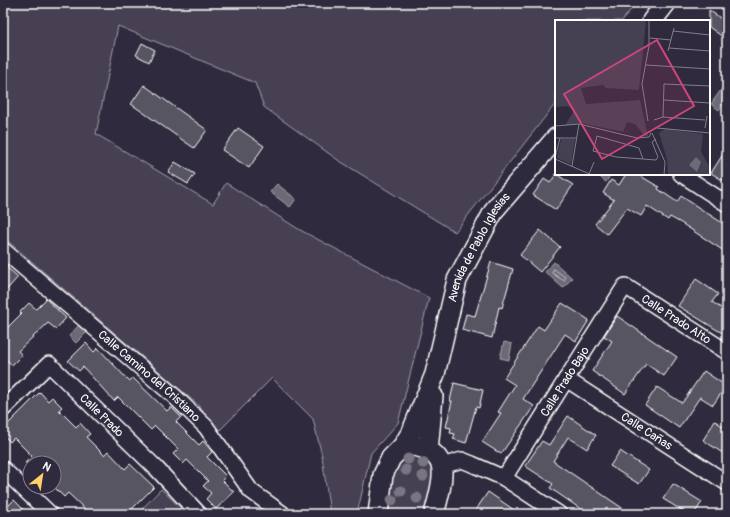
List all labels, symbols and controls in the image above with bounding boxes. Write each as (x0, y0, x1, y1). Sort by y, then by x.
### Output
inset map (555, 20, 710, 175)
street label: Avenida de Pablo Iglesias (445, 189, 513, 304)
street label: Calle Prado Alto (639, 291, 714, 348)
street label: Calle Camino del Cristiano (95, 327, 204, 425)
street label: Calle Prado Bajo (537, 343, 593, 419)
street label: Calle Prado (77, 391, 127, 440)
street label: Calle Cañas (618, 409, 676, 454)
north arrow (22, 455, 62, 495)
text: N (40, 459, 54, 475)

